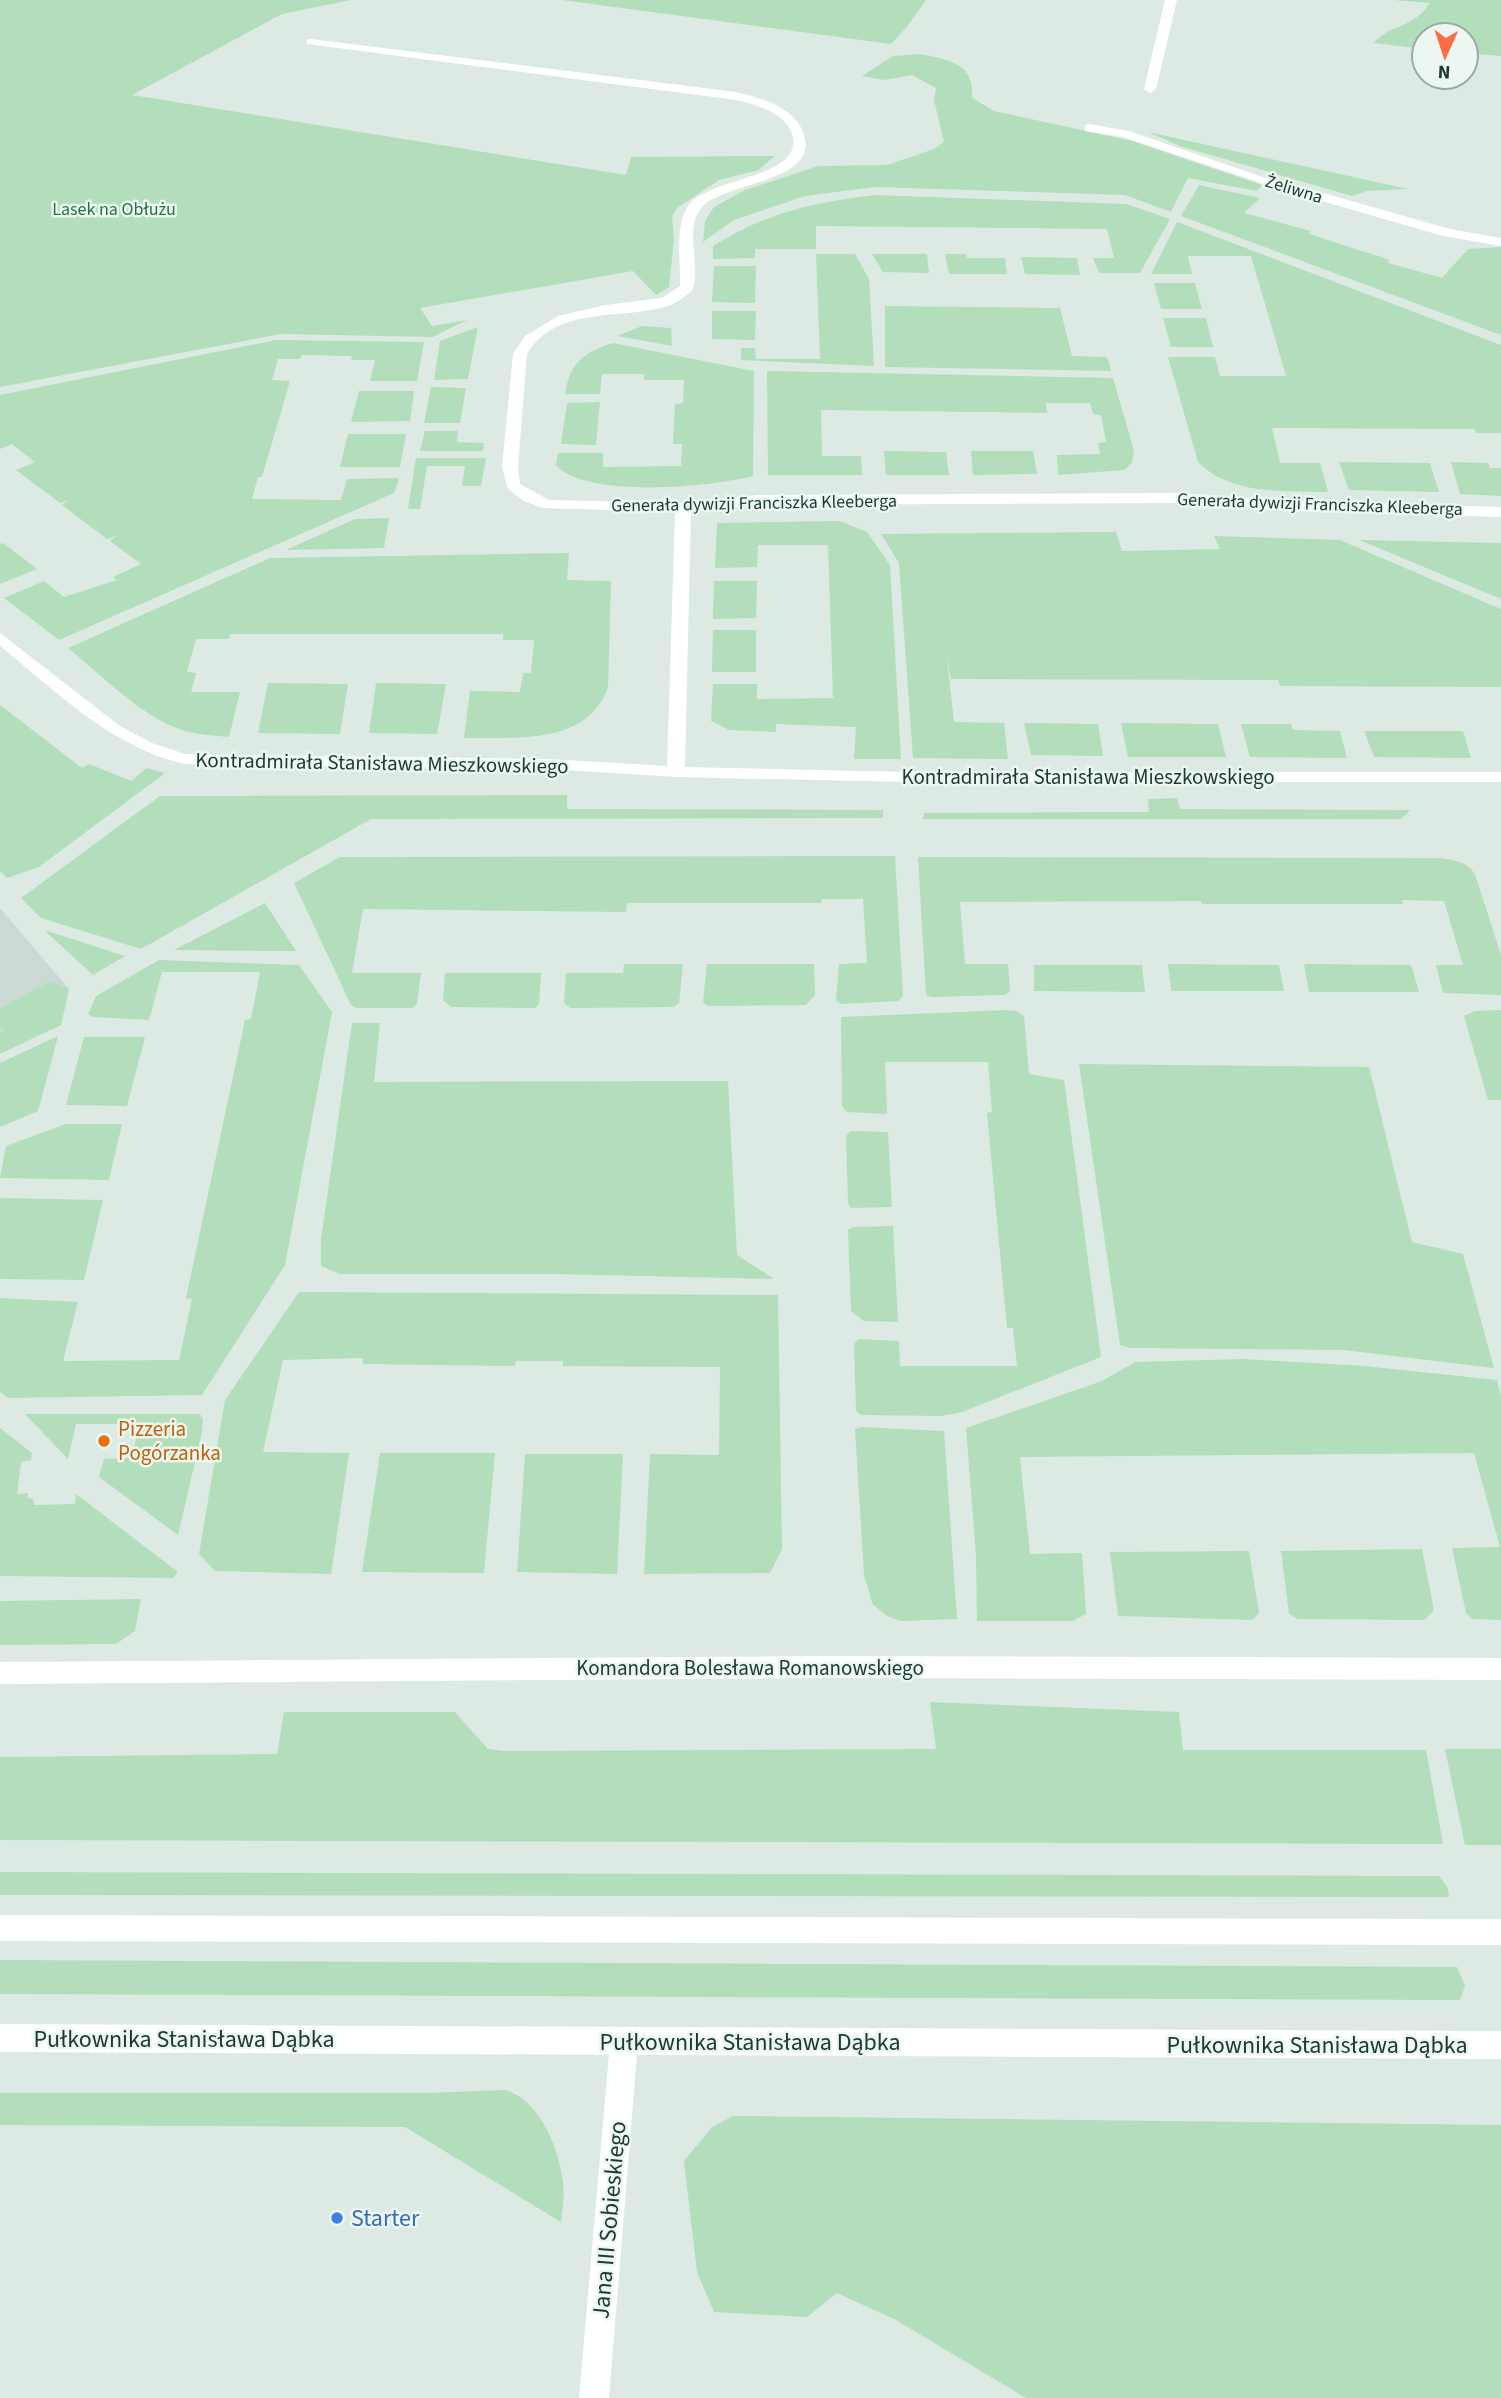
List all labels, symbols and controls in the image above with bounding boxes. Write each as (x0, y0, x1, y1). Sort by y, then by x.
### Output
north arrow (1410, 21, 1480, 91)
text: N (1437, 58, 1451, 85)
street label: Żeliwna (1262, 169, 1326, 210)
park label: Lasek na Obłużu (52, 197, 176, 222)
street label: Generała dywizji Franciszka Kleeberga (1177, 487, 1463, 522)
street label: Generała dywizji Franciszka Kleeberga (611, 489, 897, 518)
street label: Kontradmirała Stanisława Mieszkowskiego (195, 745, 569, 781)
street label: Kontradmirała Stanisława Mieszkowskiego (901, 762, 1275, 792)
place label: Pizzeria Pogórzanka (118, 1414, 221, 1468)
marker: Pizzeria Pogórzanka (96, 1433, 112, 1449)
street label: Komandora Bolesława Romanowskiego (576, 1653, 924, 1683)
street label: Pułkownika Stanisława Dąbka (33, 2022, 335, 2057)
street label: Pułkownika Stanisława Dąbka (599, 2025, 901, 2060)
street label: Pułkownika Stanisława Dąbka (1166, 2028, 1468, 2063)
street label: Jana III Sobieskiego (583, 2120, 636, 2320)
place label: Starter (351, 2201, 420, 2236)
marker: Starter (329, 2210, 345, 2226)

